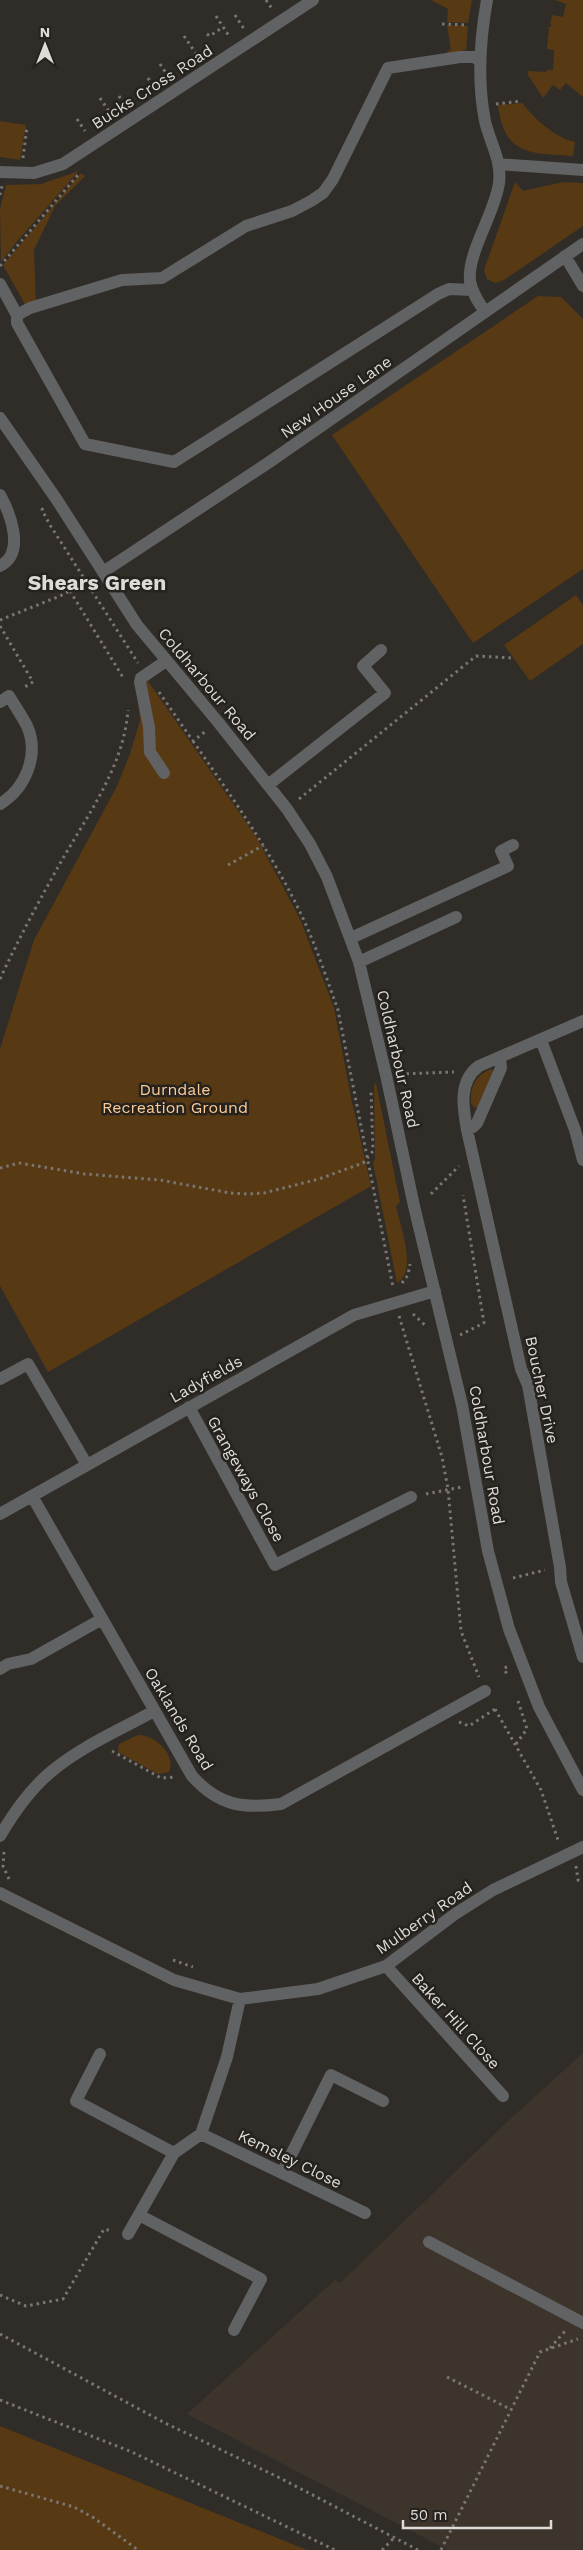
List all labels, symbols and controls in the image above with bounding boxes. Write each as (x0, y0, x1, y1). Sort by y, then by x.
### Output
north arrow (20, 20, 70, 70)
text: N (40, 24, 50, 40)
street label: Bucks Cross Road (88, 41, 216, 133)
street label: New House Lane (277, 352, 395, 442)
district label: Shears Green (28, 570, 166, 595)
street label: Coldharbour Road (154, 624, 260, 744)
street label: Coldharbour Road (373, 988, 423, 1130)
park label: Durndale Recreation Ground (102, 1080, 248, 1117)
street label: Boucher Drive (521, 1335, 563, 1445)
street label: Ladyfields (166, 1351, 246, 1407)
street label: Coldharbour Road (465, 1384, 509, 1526)
street label: Grangeways Close (203, 1413, 289, 1545)
street label: Oaklands Road (141, 1664, 217, 1774)
street label: Mulberry Road (372, 1878, 476, 1958)
street label: Baker Hill Close (408, 1969, 504, 2073)
street label: Kemsley Close (235, 2126, 345, 2192)
scale bar (403, 2498, 550, 2530)
text: 50 m (410, 2506, 447, 2524)

